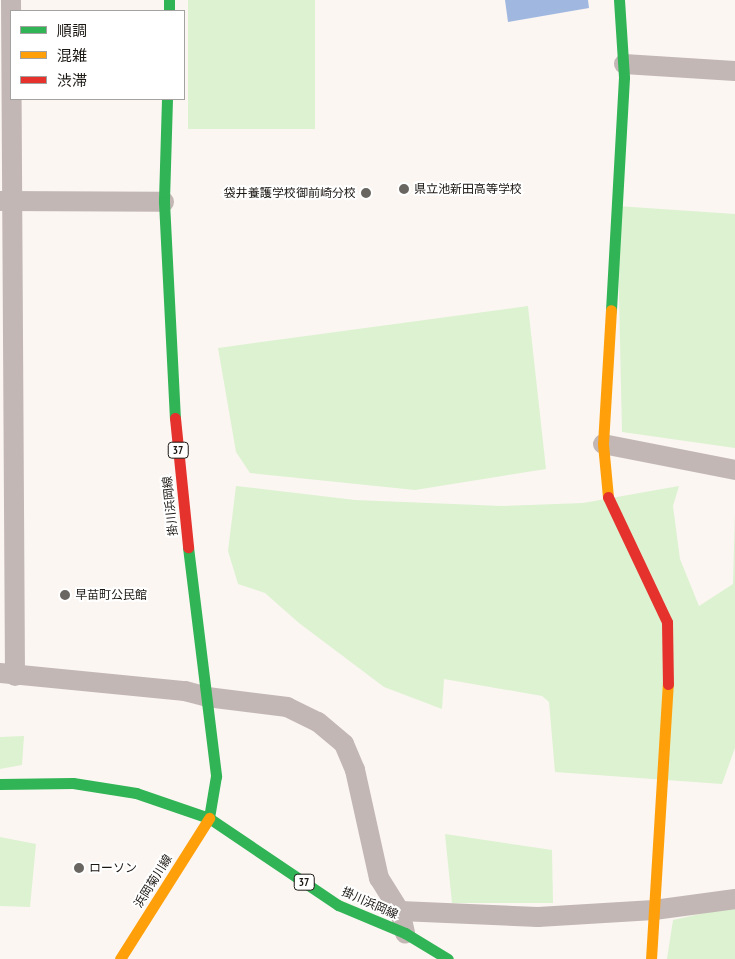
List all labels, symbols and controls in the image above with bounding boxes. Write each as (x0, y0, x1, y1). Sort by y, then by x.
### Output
legend (10, 10, 185, 100)
text: 順調 (57, 21, 87, 40)
text: 混雑 (57, 46, 87, 65)
text: 渋滞 (57, 71, 87, 90)
place label: 県立池新田高等学校 (414, 182, 522, 196)
marker: 県立池新田高等学校 (398, 183, 410, 195)
place label: 袋井養護学校御前崎分校 (224, 186, 356, 200)
marker: 袋井養護学校御前崎分校 (360, 187, 372, 199)
road number: 37 (167, 442, 189, 458)
street label: 掛川浜岡線 (160, 475, 180, 537)
place label: 早苗町公民館 (75, 588, 147, 602)
marker: 早苗町公民館 (59, 589, 71, 601)
street label: 浜岡菊川線 (131, 852, 175, 910)
place label: ローソン (89, 861, 137, 875)
marker: ローソン (73, 862, 85, 874)
road number: 37 (293, 874, 315, 890)
street label: 掛川浜岡線 (340, 884, 400, 922)

